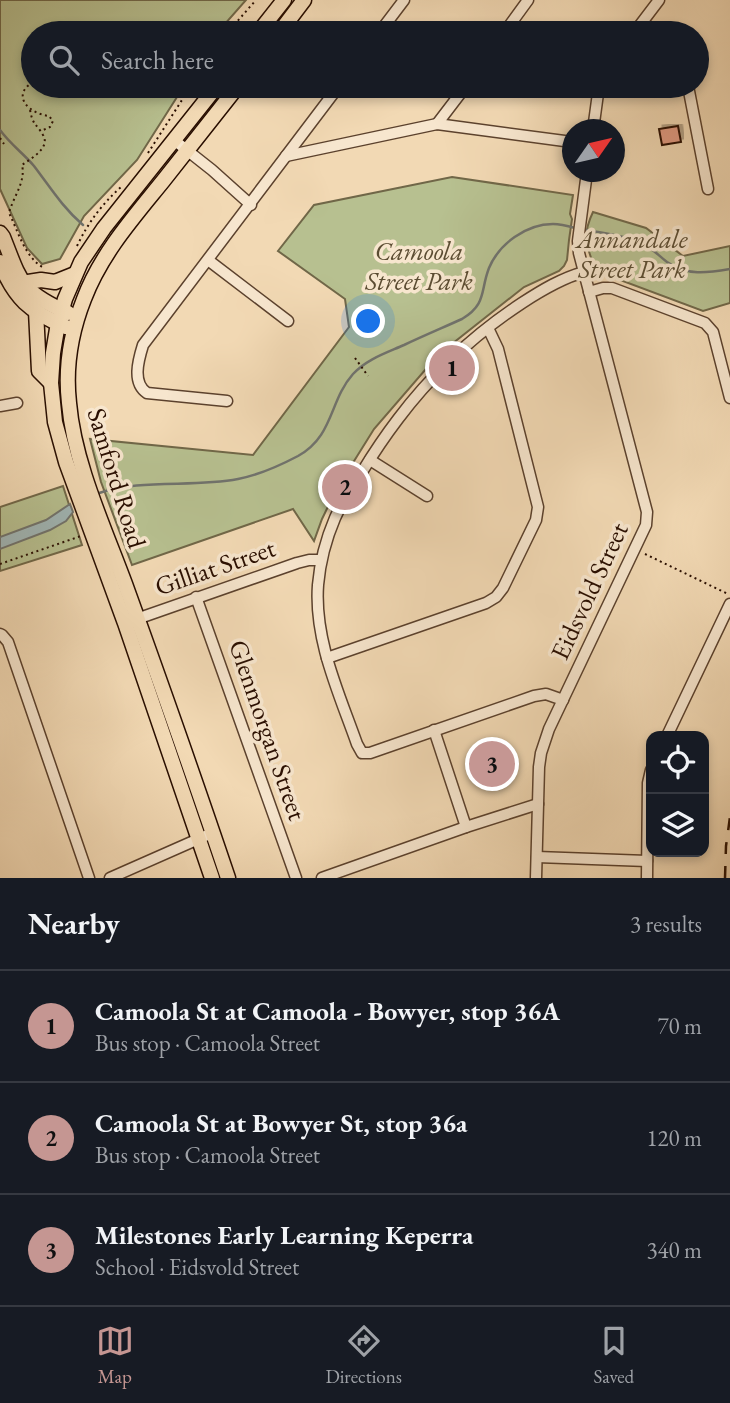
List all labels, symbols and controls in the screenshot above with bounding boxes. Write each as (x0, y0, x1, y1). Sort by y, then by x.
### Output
search box (21, 21, 709, 98)
icon: search (45, 41, 83, 79)
text: Search here (101, 43, 214, 77)
north arrow (562, 119, 625, 182)
park label: Annandale Street Park (574, 222, 689, 286)
park label: Camoola Street Park (364, 234, 473, 298)
your location (351, 304, 385, 338)
pin: 1 (429, 342, 475, 394)
street label: Samford Road (80, 404, 155, 553)
pin: 2 (322, 461, 368, 513)
street label: Eidsvold Street (542, 517, 636, 665)
street label: Gilliat Street (150, 531, 280, 603)
street label: Glenmorgan Street (221, 635, 315, 825)
map controls (646, 731, 709, 857)
button: locate (646, 731, 709, 794)
pin: 3 (469, 738, 515, 790)
button: layers (646, 794, 709, 857)
text: Nearby (28, 904, 120, 943)
text: 3 results (630, 909, 702, 939)
text: Camoola St at Camoola - Bowyer, stop 36A (95, 994, 560, 1028)
text: 1 (45, 1011, 57, 1041)
text: 70 m (657, 1011, 702, 1041)
text: Bus stop · Camoola Street (95, 1028, 320, 1058)
text: Camoola St at Bowyer St, stop 36a (95, 1106, 467, 1140)
text: 2 (45, 1123, 57, 1153)
text: 120 m (646, 1123, 702, 1153)
text: Bus stop · Camoola Street (95, 1140, 320, 1170)
text: Milestones Early Learning Keperra (95, 1218, 474, 1252)
text: 3 (45, 1235, 57, 1265)
text: 340 m (646, 1235, 702, 1265)
text: School · Eidsvold Street (95, 1252, 299, 1282)
tab: Map (96, 1322, 134, 1389)
tab: Directions (325, 1322, 402, 1389)
tab: Saved (593, 1322, 634, 1389)

